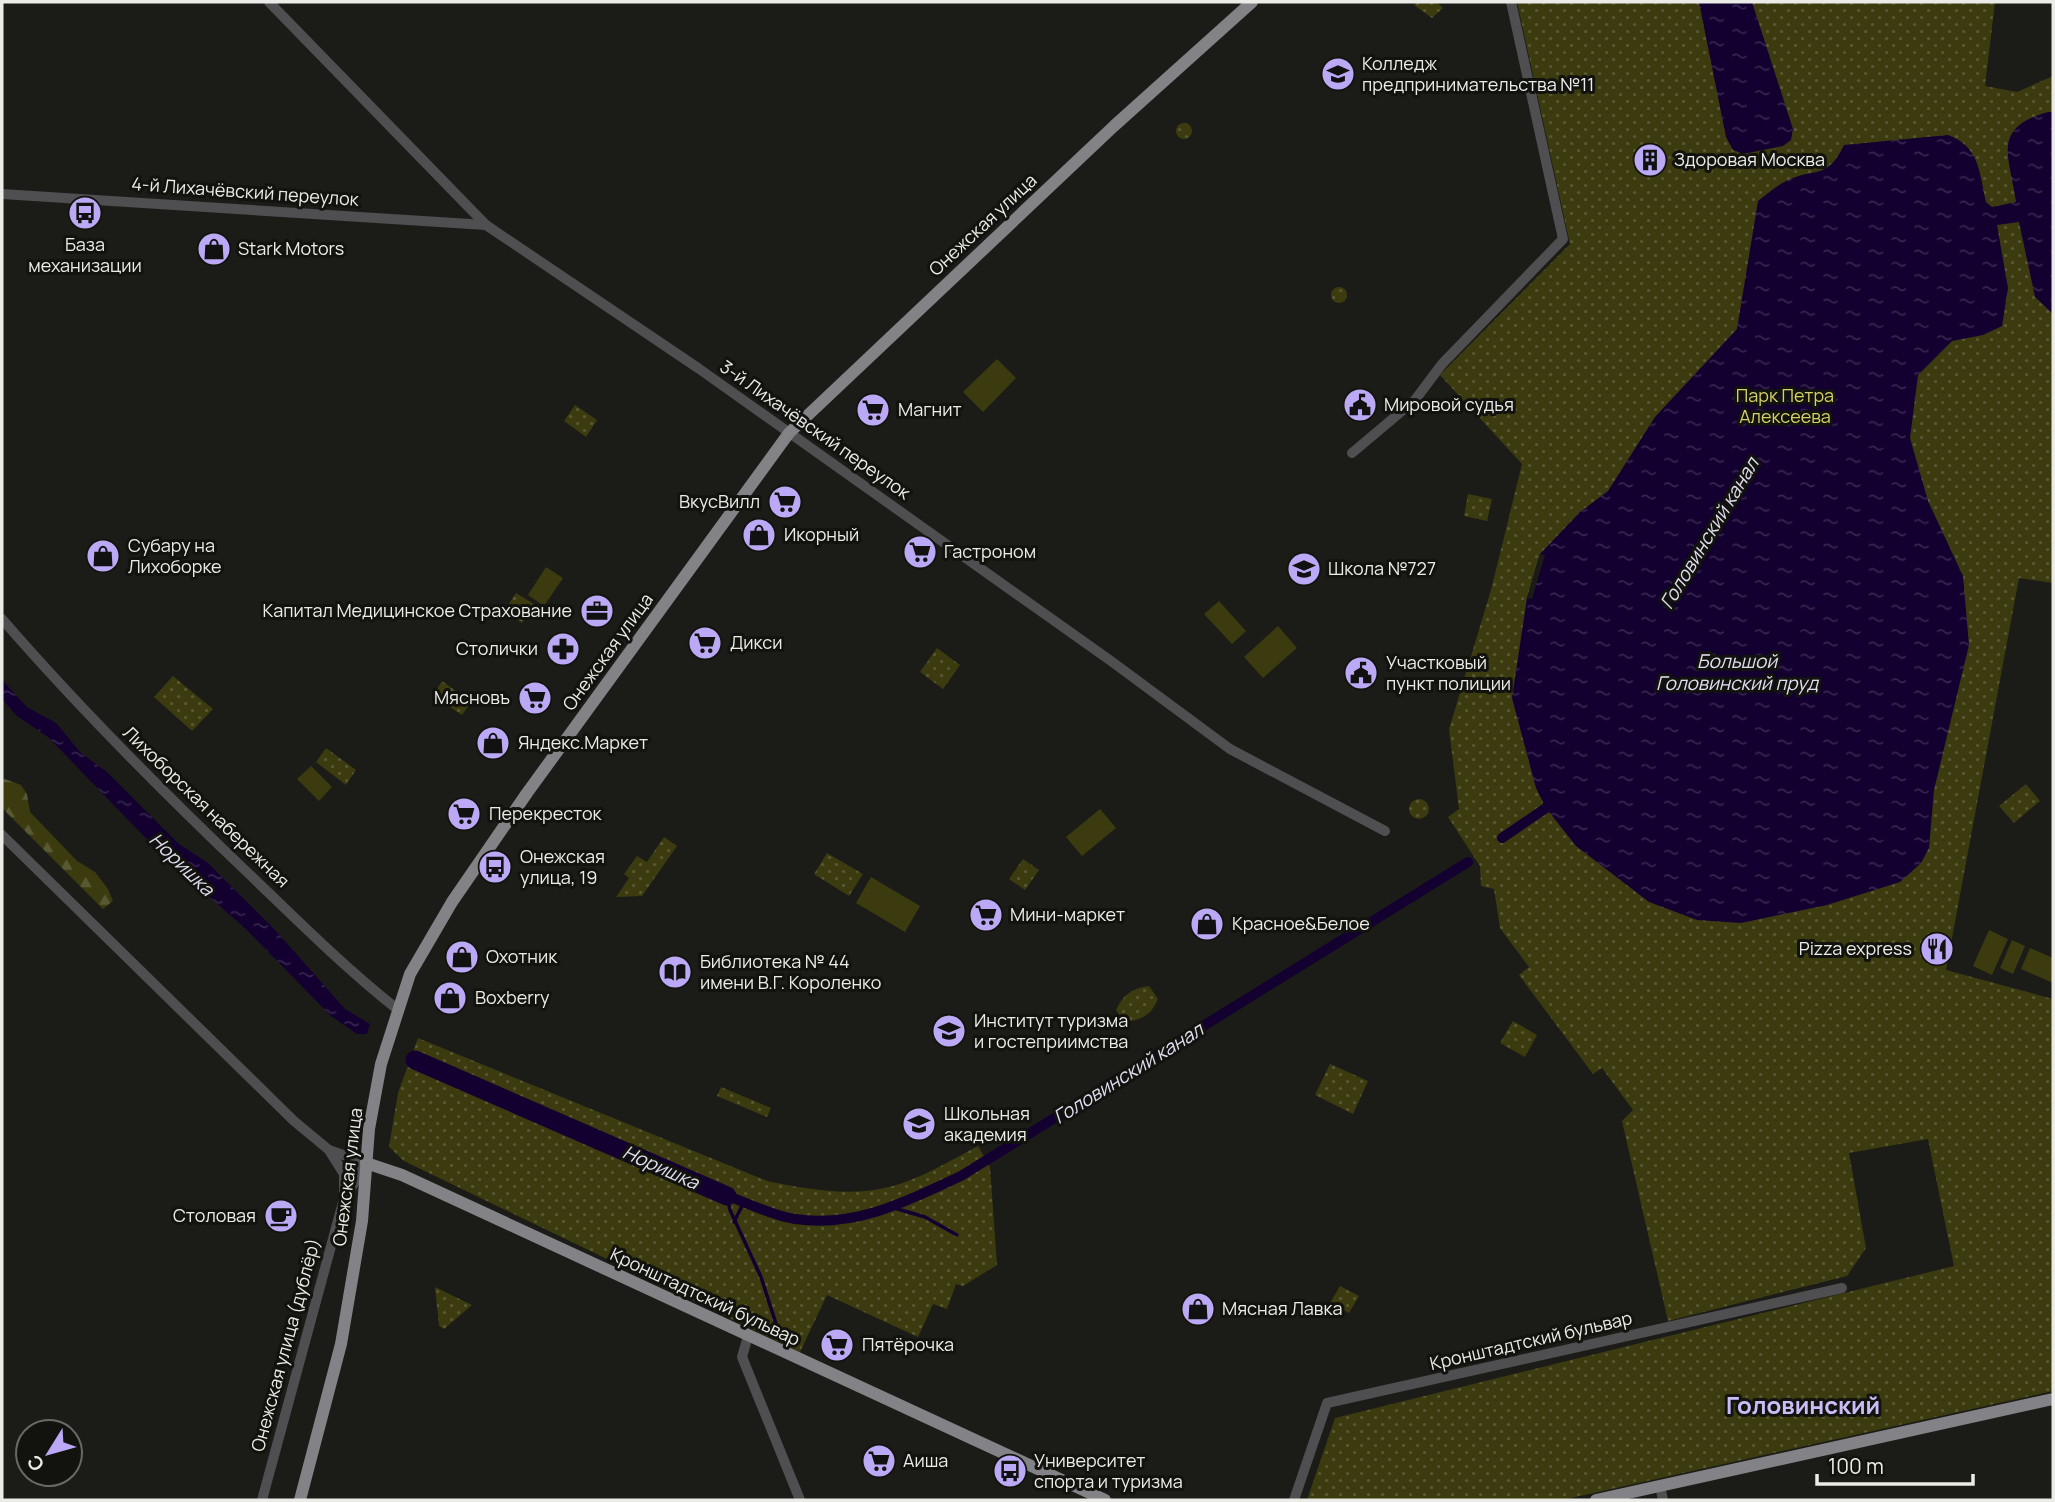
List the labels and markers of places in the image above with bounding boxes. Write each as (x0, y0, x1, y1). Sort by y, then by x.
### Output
place label: Колледж предпринимательства №11 (1362, 51, 1594, 96)
school or university icon: Колледж предпринимательства №11 (1319, 55, 1357, 93)
building icon: Здоровая Москва (1631, 141, 1669, 179)
place label: Здоровая Москва (1674, 147, 1825, 171)
bus stop icon: База механизации (66, 194, 104, 232)
shop icon: Stark Motors (195, 230, 233, 268)
place label: База механизации (28, 232, 142, 277)
place label: Stark Motors (238, 236, 344, 260)
public building icon: Мировой судья (1341, 386, 1379, 424)
supermarket icon: Магнит (854, 391, 892, 429)
place label: Мировой судья (1384, 392, 1514, 416)
place label: Магнит (898, 397, 962, 421)
supermarket icon: ВкусВилл (766, 483, 804, 521)
place label: ВкусВилл (679, 489, 760, 513)
shop icon: Икорный (740, 516, 778, 554)
place label: Икорный (784, 522, 859, 546)
place label: Субару на Лихоборке (128, 533, 222, 578)
supermarket icon: Гастроном (901, 533, 939, 571)
shop icon: Субару на Лихоборке (84, 537, 122, 575)
place label: Гастроном (944, 539, 1036, 563)
school or university icon: Школа №727 (1285, 550, 1323, 588)
place label: Школа №727 (1328, 556, 1436, 580)
office icon: Капитал Медицинское Страхование (578, 592, 616, 630)
place label: Капитал Медицинское Страхование (263, 598, 572, 622)
supermarket icon: Дикси (686, 624, 724, 662)
pharmacy icon: Столички (544, 630, 582, 668)
place label: Дикси (730, 630, 782, 654)
place label: Столички (456, 636, 538, 660)
place label: Участковый пункт полиции (1386, 650, 1511, 695)
public building icon: Участковый пункт полиции (1342, 654, 1380, 692)
supermarket icon: Мясновъ (516, 679, 554, 717)
place label: Мясновъ (434, 685, 510, 709)
shop icon: Яндекс.Маркет (474, 724, 512, 762)
place label: Яндекс.Маркет (518, 730, 648, 754)
supermarket icon: Перекресток (445, 795, 483, 833)
place label: Перекресток (489, 801, 603, 825)
place label: Онежская улица, 19 (520, 844, 605, 889)
bus stop icon: Онежская улица, 19 (476, 848, 514, 886)
supermarket icon: Мини-маркет (967, 896, 1005, 934)
place label: Мини-маркет (1010, 902, 1125, 926)
shop icon: Красное&Белое (1188, 905, 1226, 943)
place label: Красное&Белое (1232, 911, 1370, 935)
restaurant icon: Pizza express (1918, 930, 1956, 968)
place label: Pizza express (1799, 936, 1912, 960)
shop icon: Охотник (443, 938, 481, 976)
place label: Охотник (486, 944, 558, 968)
place label: Библиотека № 44 имени В.Г. Короленко (700, 949, 881, 994)
library icon: Библиотека № 44 имени В.Г. Короленко (656, 953, 694, 991)
shop icon: Boxberry (431, 979, 469, 1017)
place label: Boxberry (475, 985, 550, 1009)
place label: Институт туризма и гостеприимства (974, 1008, 1128, 1053)
school or university icon: Институт туризма и гостеприимства (930, 1012, 968, 1050)
place label: Школьная академия (944, 1101, 1030, 1146)
school or university icon: Школьная академия (900, 1105, 938, 1143)
cafe icon: Столовая (262, 1197, 300, 1235)
place label: Столовая (173, 1203, 256, 1227)
shop icon: Мясная Лавка (1179, 1290, 1217, 1328)
place label: Мясная Лавка (1222, 1296, 1342, 1320)
supermarket icon: Пятёрочка (818, 1326, 856, 1364)
place label: Пятёрочка (862, 1332, 954, 1356)
supermarket icon: Аиша (860, 1442, 898, 1480)
place label: Аиша (903, 1448, 948, 1472)
place label: Университет спорта и туризма (1034, 1448, 1183, 1493)
bus stop icon: Университет спорта и туризма (991, 1452, 1029, 1490)

